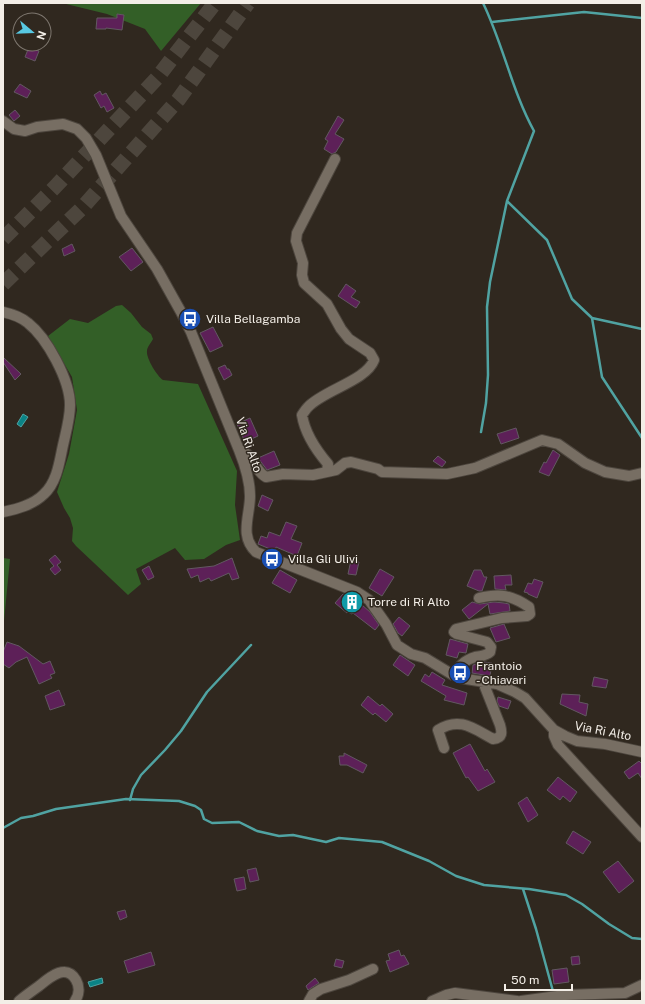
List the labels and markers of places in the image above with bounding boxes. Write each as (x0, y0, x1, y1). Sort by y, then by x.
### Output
bus stop icon: Villa Bellagamba (177, 306, 203, 332)
place label: Villa Bellagamba (206, 312, 300, 326)
bus stop icon: Villa Gli Ulivi (259, 546, 285, 572)
place label: Villa Gli Ulivi (288, 552, 358, 566)
building icon: Torre di Ri Alto (339, 589, 365, 615)
place label: Torre di Ri Alto (368, 595, 450, 609)
place label: Frantoio - Chiavari (476, 659, 526, 687)
bus stop icon: Frantoio - Chiavari (447, 660, 473, 686)

